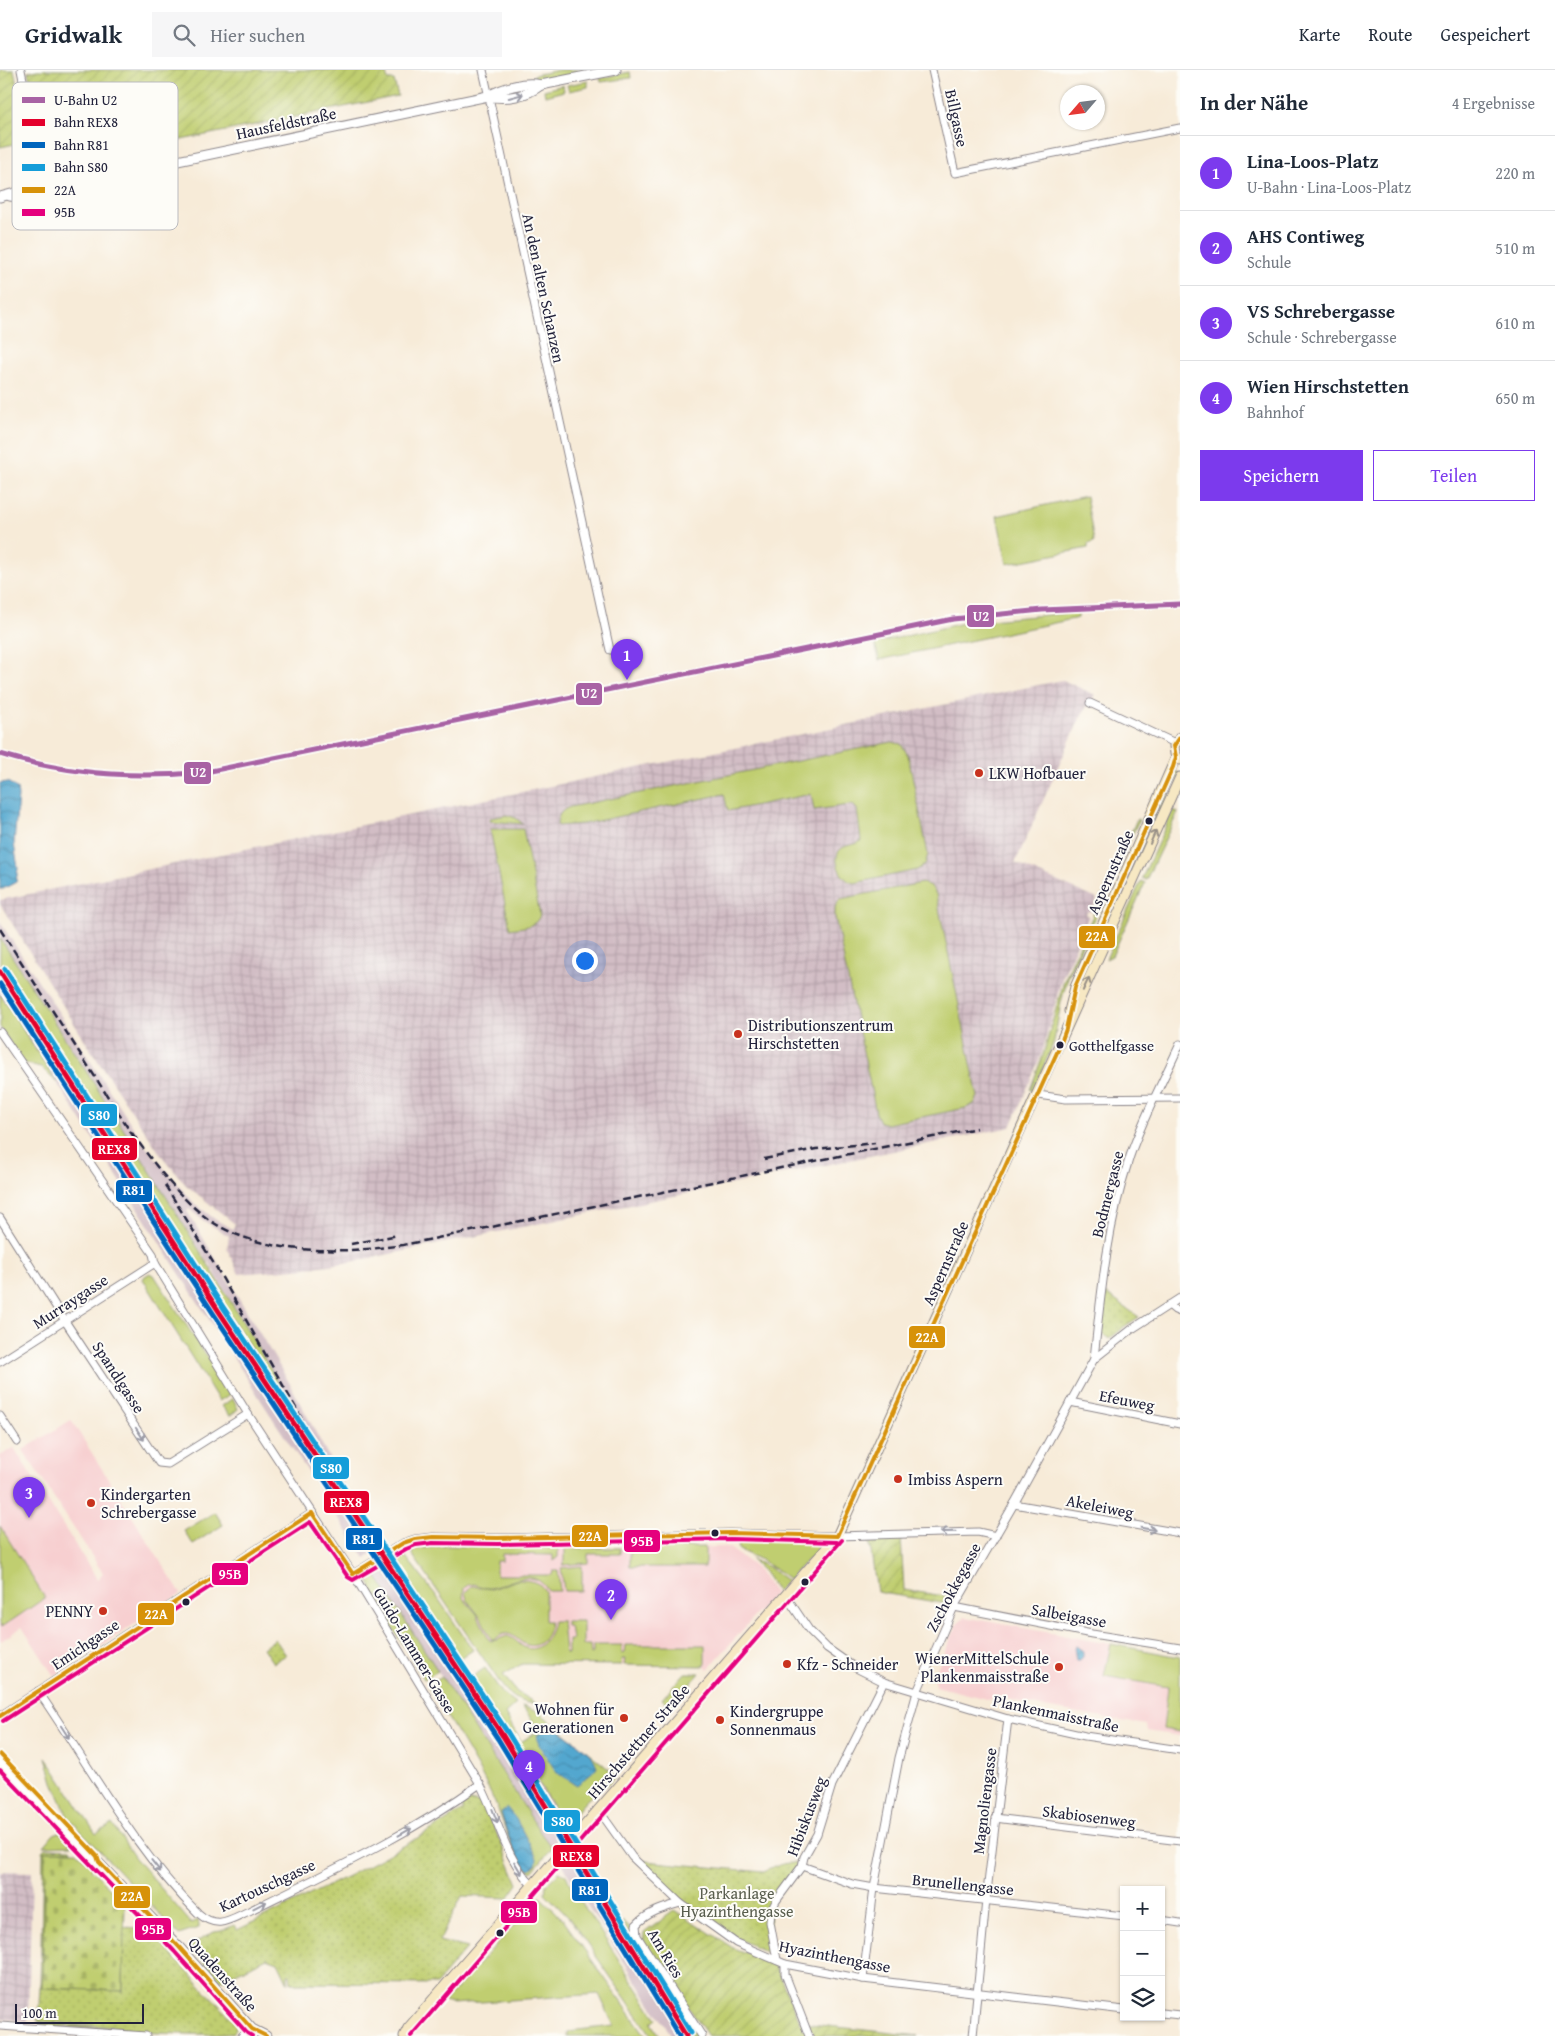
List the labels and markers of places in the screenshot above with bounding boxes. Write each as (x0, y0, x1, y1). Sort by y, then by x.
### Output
pin: 1 (611, 639, 643, 680)
place label: LKW Hofbauer (989, 761, 1086, 785)
marker: LKW Hofbauer (973, 767, 985, 779)
unlabelled marker (1144, 816, 1154, 826)
place label: Distributionszentrum Hirschstetten (748, 1013, 893, 1055)
marker: Distributionszentrum Hirschstetten (732, 1028, 744, 1040)
place label: Gotthelfgasse (1069, 1035, 1154, 1056)
marker: Gotthelfgasse (1055, 1040, 1065, 1050)
place label: Imbiss Aspern (908, 1467, 1003, 1491)
marker: Imbiss Aspern (892, 1473, 904, 1485)
pin: 3 (13, 1477, 45, 1518)
place label: Kindergarten Schrebergasse (101, 1482, 197, 1524)
marker: Kindergarten Schrebergasse (85, 1497, 97, 1509)
unlabelled marker (710, 1528, 720, 1538)
unlabelled marker (800, 1577, 810, 1587)
pin: 2 (595, 1579, 627, 1620)
unlabelled marker (181, 1597, 191, 1607)
place label: PENNY (46, 1599, 93, 1623)
marker: PENNY (97, 1605, 109, 1617)
place label: WienerMittelSchule Plankenmaisstraße (915, 1646, 1049, 1688)
place label: Kfz - Schneider (797, 1652, 899, 1676)
marker: Kfz - Schneider (781, 1658, 793, 1670)
marker: WienerMittelSchule Plankenmaisstraße (1053, 1661, 1065, 1673)
place label: Wohnen für Generationen (523, 1697, 614, 1739)
place label: Kindergruppe Sonnenmaus (730, 1699, 824, 1741)
marker: Wohnen für Generationen (618, 1712, 630, 1724)
marker: Kindergruppe Sonnenmaus (714, 1714, 726, 1726)
pin: 4 (513, 1750, 545, 1791)
unlabelled marker (495, 1928, 505, 1938)

